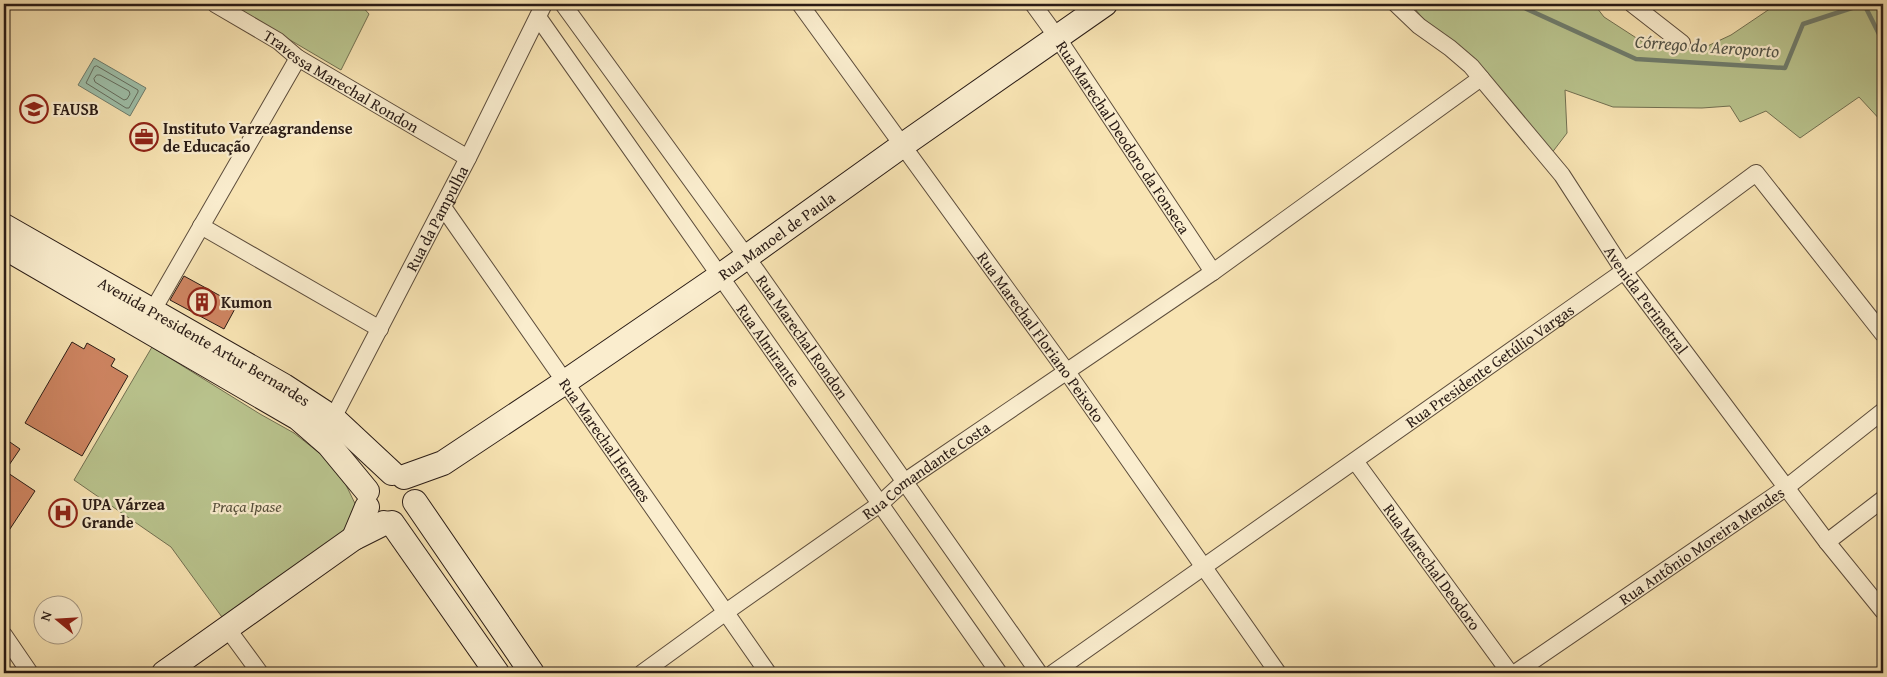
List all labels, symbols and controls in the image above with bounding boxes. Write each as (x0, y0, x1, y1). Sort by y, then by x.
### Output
street label: Travessa Marechal Rondon (259, 23, 424, 139)
water label: Córrego do Aeroporto (1634, 27, 1780, 65)
street label: Rua Marechal Deodoro da Fonseca (1051, 36, 1197, 239)
school or university icon: FAUSB (19, 94, 49, 124)
place label: FAUSB (53, 97, 99, 121)
place label: Instituto Varzeagrandense de Educação (163, 116, 353, 158)
office icon: Instituto Varzeagrandense de Educação (129, 122, 159, 152)
street label: Rua da Pampulha (399, 161, 474, 275)
street label: Rua Manoel de Paula (713, 185, 840, 286)
street label: Avenida Perimetral (1599, 241, 1694, 359)
street label: Rua Marechal Floriano Peixoto (971, 247, 1111, 427)
street label: Avenida Presidente Artur Bernardes (94, 270, 315, 412)
street label: Rua Marechal Rondon (751, 270, 855, 404)
building icon: Kumon (187, 287, 217, 317)
place label: Kumon (221, 290, 273, 314)
street label: Rua Presidente Getúlio Vargas (1400, 298, 1579, 433)
street label: Rua Almirante (731, 299, 806, 392)
street label: Rua Marechal Hermes (554, 373, 657, 507)
street label: Rua Comandante Costa (857, 415, 995, 525)
street label: Rua Antônio Moreira Mendes (1614, 480, 1789, 611)
place label: UPA Várzea Grande (82, 492, 166, 534)
park label: Praça Ipase (211, 494, 282, 518)
hospital icon: UPA Várzea Grande (48, 498, 78, 528)
street label: Rua Marechal Deodoro (1378, 498, 1487, 635)
north arrow (32, 594, 82, 644)
text: N (35, 608, 57, 624)

